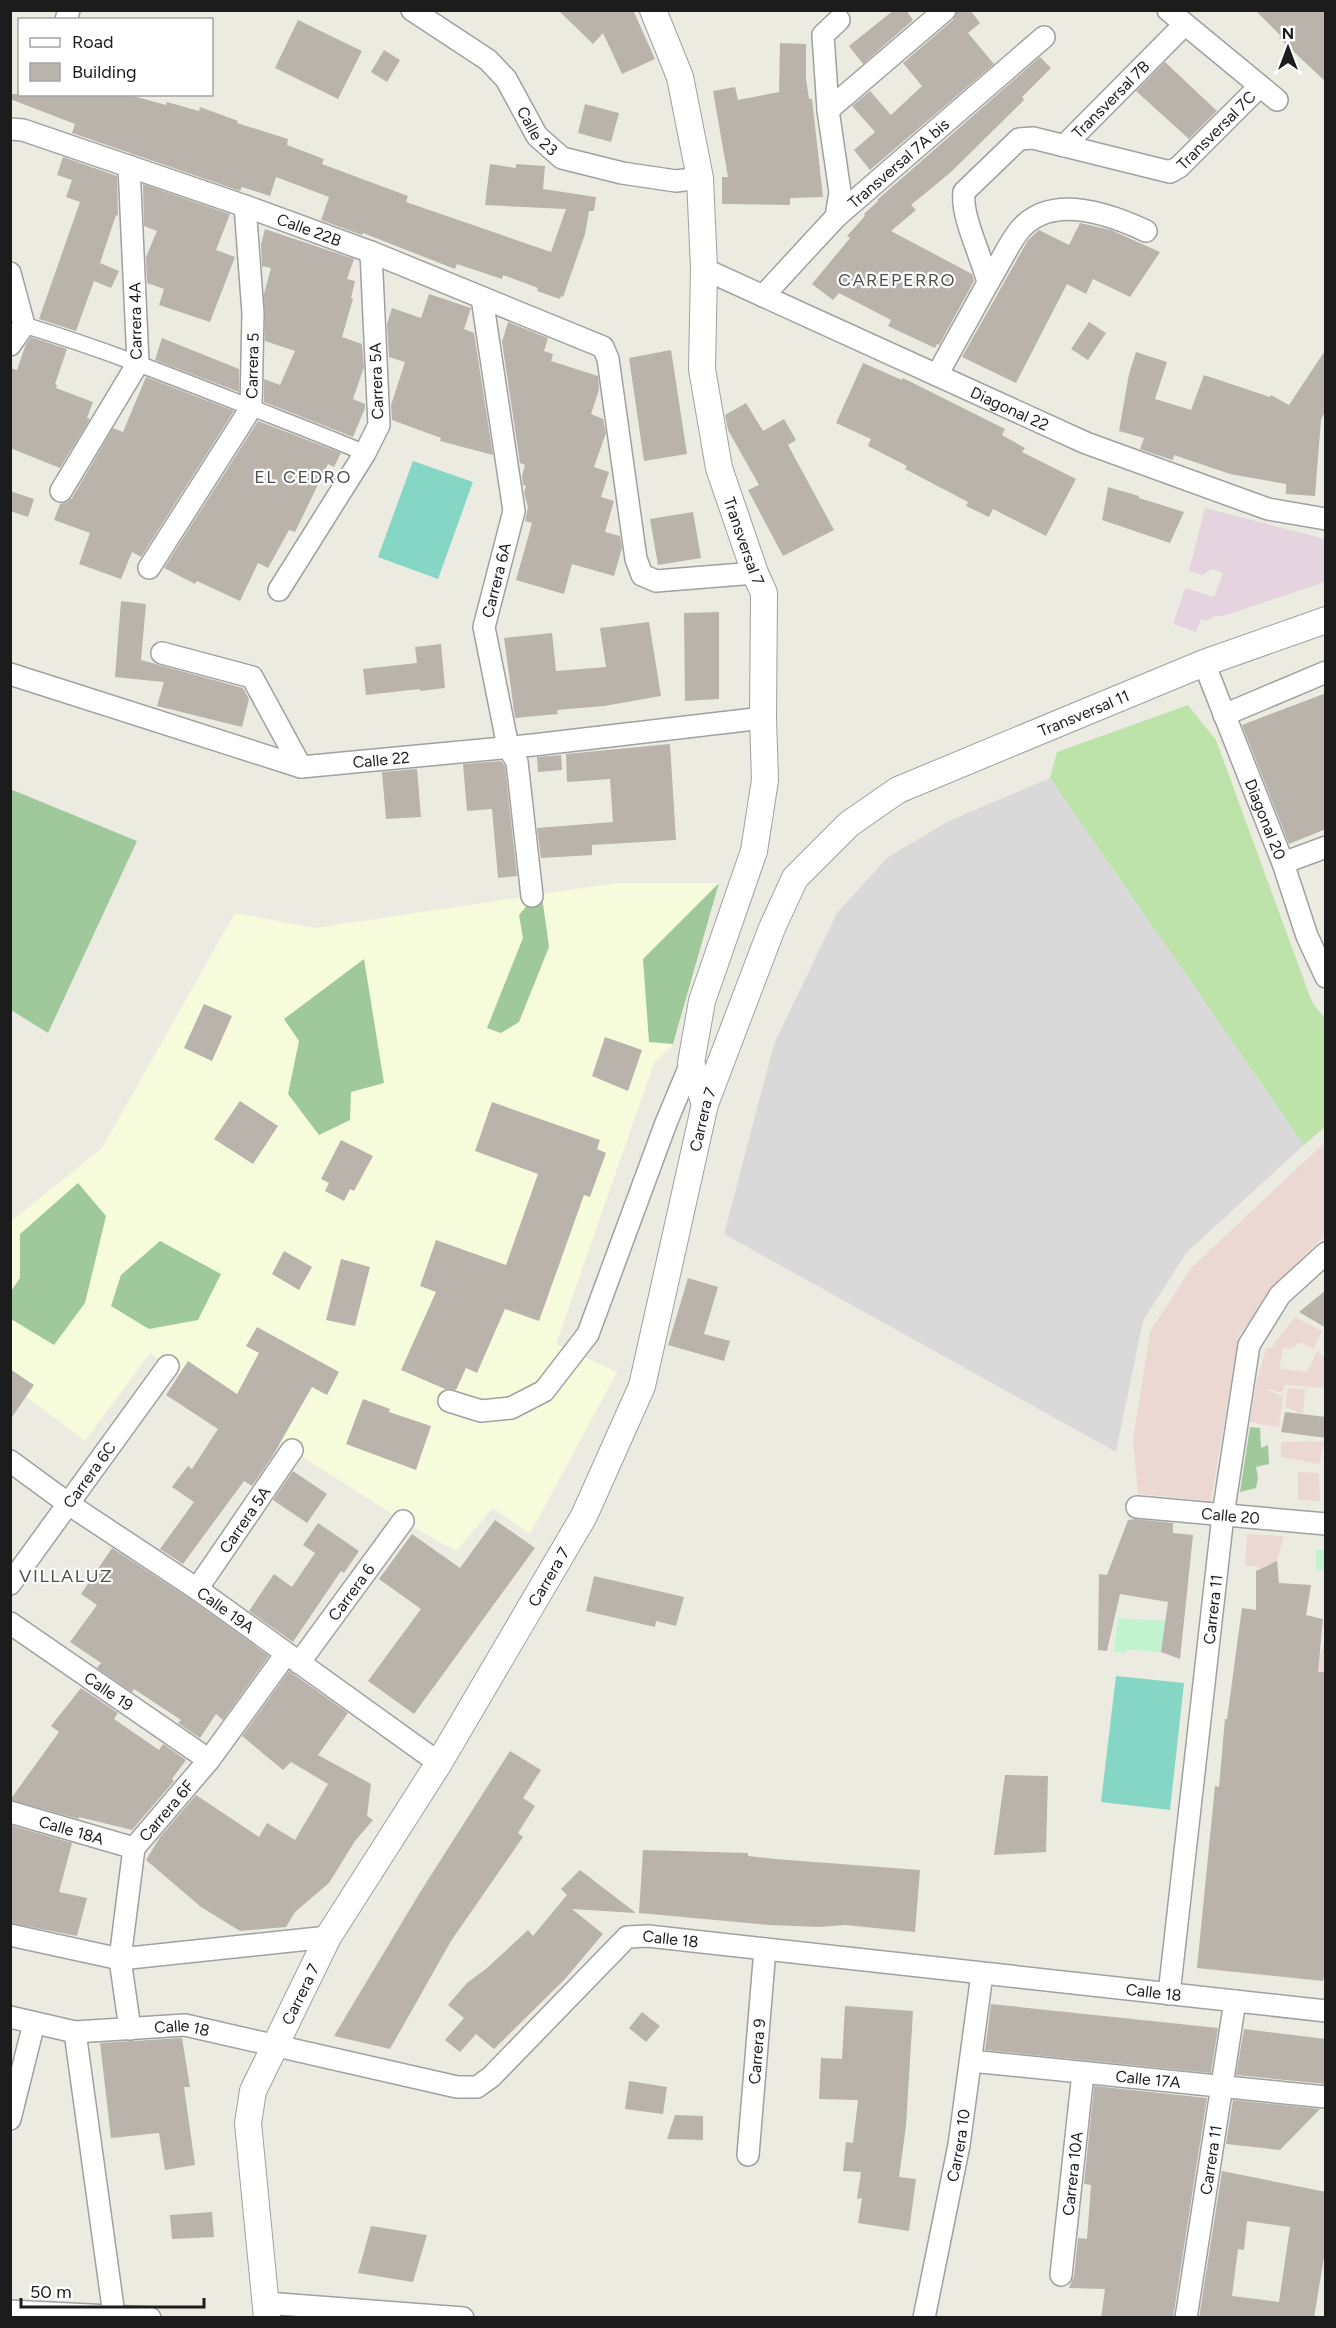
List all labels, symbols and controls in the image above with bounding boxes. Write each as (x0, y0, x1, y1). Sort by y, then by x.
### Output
legend (18, 18, 213, 96)
north arrow (1258, 18, 1318, 78)
text: N (1282, 24, 1294, 43)
text: Road (72, 31, 113, 53)
street label: Transversal 7B (1068, 56, 1154, 142)
text: Building (72, 61, 137, 83)
street label: Transversal 7C (1173, 87, 1260, 174)
street label: Calle 23 (513, 103, 561, 160)
street label: Transversal 7A bis (844, 115, 953, 212)
street label: Calle 22B (274, 209, 344, 250)
district label: CAREPERRO (838, 269, 956, 291)
street label: Carrera 4A (125, 282, 146, 360)
street label: Carrera 5 (242, 333, 263, 399)
street label: Carrera 5A (366, 342, 387, 420)
street label: Diagonal 22 (967, 383, 1052, 435)
district label: EL CEDRO (254, 466, 352, 488)
street label: Transversal 7 (720, 495, 768, 589)
street label: Carrera 6A (478, 540, 515, 620)
street label: Transversal 11 (1035, 686, 1132, 741)
street label: Calle 22 (352, 748, 411, 772)
street label: Diagonal 20 (1241, 776, 1290, 863)
street label: Carrera 7 (686, 1085, 721, 1153)
street label: Carrera 6C (59, 1438, 120, 1512)
street label: Carrera 5A (215, 1483, 274, 1557)
street label: Calle 20 (1200, 1504, 1261, 1528)
street label: Carrera 7 (524, 1544, 574, 1610)
street label: Carrera 6 (324, 1560, 379, 1625)
district label: VILLALUZ (19, 1565, 113, 1587)
street label: Carrera 11 (1199, 1574, 1226, 1645)
street label: Calle 19A (193, 1583, 258, 1637)
street label: Calle 19 (80, 1668, 137, 1715)
street label: Carrera 6F (135, 1776, 198, 1845)
street label: Calle 18A (37, 1812, 106, 1849)
street label: Calle 18 (642, 1926, 699, 1952)
street label: Carrera 7 (278, 1960, 324, 2028)
street label: Calle 18 (1125, 1980, 1182, 2005)
street label: Calle 18 (154, 2015, 211, 2040)
street label: Carrera 9 (745, 2018, 769, 2085)
street label: Calle 17A (1114, 2067, 1182, 2092)
street label: Carrera 10 (943, 2108, 974, 2184)
street label: Carrera 11 (1196, 2124, 1226, 2196)
street label: Carrera 10A (1059, 2130, 1087, 2217)
scale bar (21, 2271, 204, 2309)
text: 50 m (30, 2281, 72, 2303)

